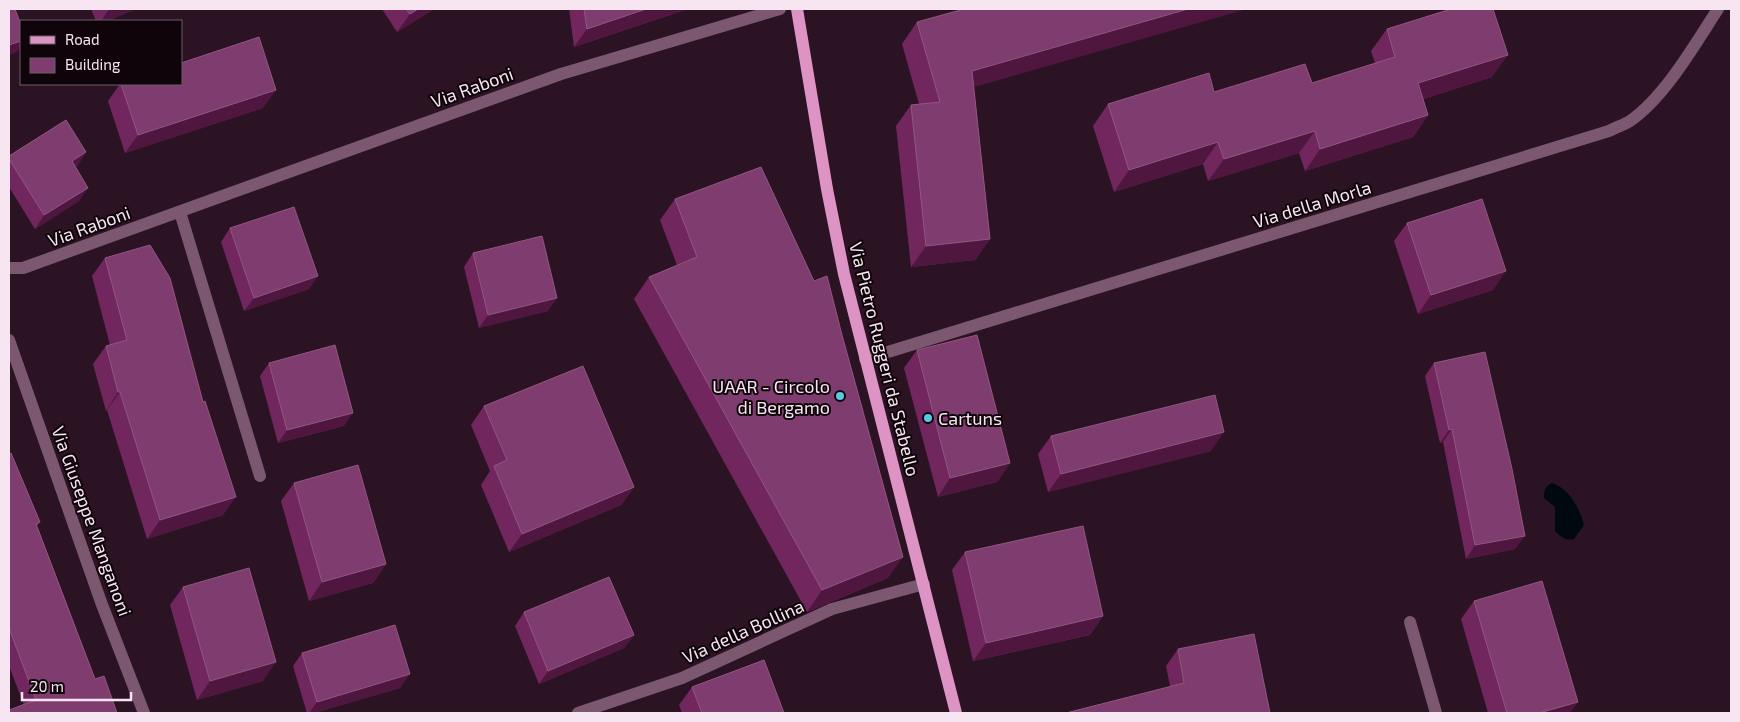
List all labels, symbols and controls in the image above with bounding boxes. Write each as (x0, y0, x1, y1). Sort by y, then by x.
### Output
legend (20, 20, 182, 85)
text: Road (65, 30, 100, 48)
text: Building (65, 55, 121, 73)
street label: Via Raboni (428, 62, 516, 112)
street label: Via della Morla (1250, 176, 1374, 232)
street label: Via Raboni (45, 201, 133, 251)
street label: Via Pietro Ruggeri da Stabello (845, 240, 925, 478)
place label: UAAR - Circolo di Bergamo (712, 375, 830, 418)
marker: UAAR - Circolo di Bergamo (834, 390, 846, 402)
place label: Cartuns (938, 407, 1002, 429)
marker: Cartuns (922, 412, 934, 424)
street label: Via Giuseppe Manganoni (47, 423, 137, 619)
street label: Via della Bollina (679, 594, 807, 668)
scale bar (22, 670, 131, 702)
text: 20 m (30, 677, 64, 695)

